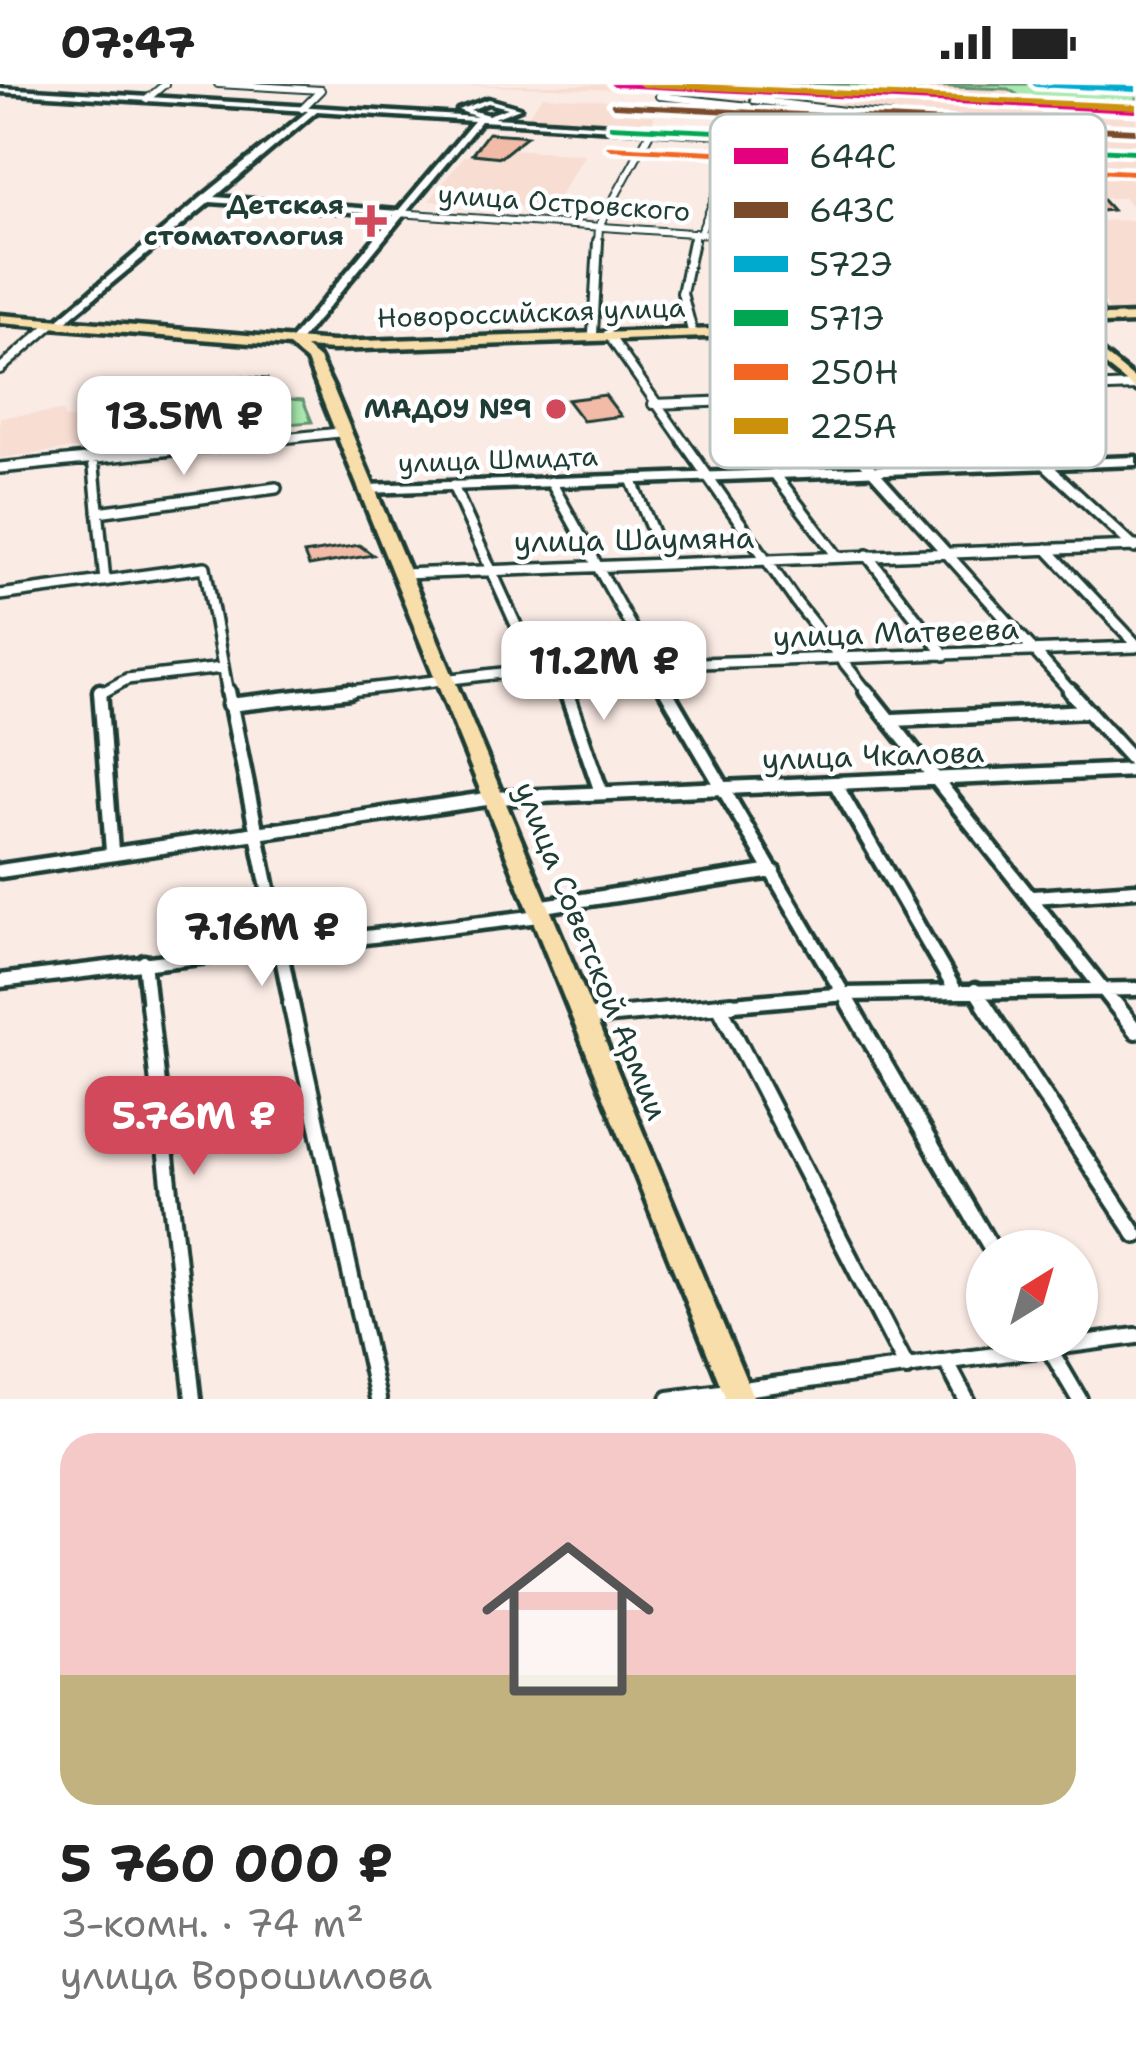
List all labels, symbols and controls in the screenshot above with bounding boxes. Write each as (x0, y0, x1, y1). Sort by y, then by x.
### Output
text: 07:47 (60, 12, 195, 72)
legend (710, 114, 1106, 468)
text: 644С (809, 134, 896, 179)
street label: улица Островского (437, 175, 691, 230)
place label: Детская стоматология (144, 186, 344, 254)
text: 643С (809, 188, 895, 233)
marker: Детская стоматология (355, 205, 387, 237)
text: 572Э (809, 242, 892, 287)
street label: Новороссийская улица (376, 289, 686, 336)
text: 571Э (809, 296, 884, 341)
text: 250Н (809, 350, 899, 395)
pin: 13.5M ₽ (73, 376, 295, 478)
text: 13.5M ₽ (104, 389, 264, 441)
place label: МАДОУ №9 (363, 390, 532, 427)
marker: МАДОУ №9 (543, 396, 569, 422)
text: 225А (809, 404, 897, 449)
street label: улица Шмидта (397, 438, 599, 481)
street label: улица Шаумяна (513, 517, 755, 562)
street label: улица Матвеева (772, 608, 1020, 657)
pin: 11.2M ₽ (493, 621, 715, 723)
text: 11.2M ₽ (528, 634, 680, 686)
street label: улица Чкалова (761, 731, 985, 780)
street label: улица Советской Армии (505, 776, 678, 1126)
pin: 7.16M ₽ (151, 887, 373, 989)
text: 7.16M ₽ (184, 900, 340, 952)
pin: 5.76M ₽ (83, 1076, 305, 1178)
text: 5.76M ₽ (112, 1089, 276, 1141)
north arrow (966, 1230, 1098, 1362)
map controls (966, 1230, 1098, 1362)
icon: home (460, 1511, 676, 1727)
text: 5 760 000 ₽ (60, 1829, 393, 1897)
text: 3-комн. · 74 m² (60, 1897, 364, 1949)
text: улица Ворошилова (60, 1949, 432, 2001)

